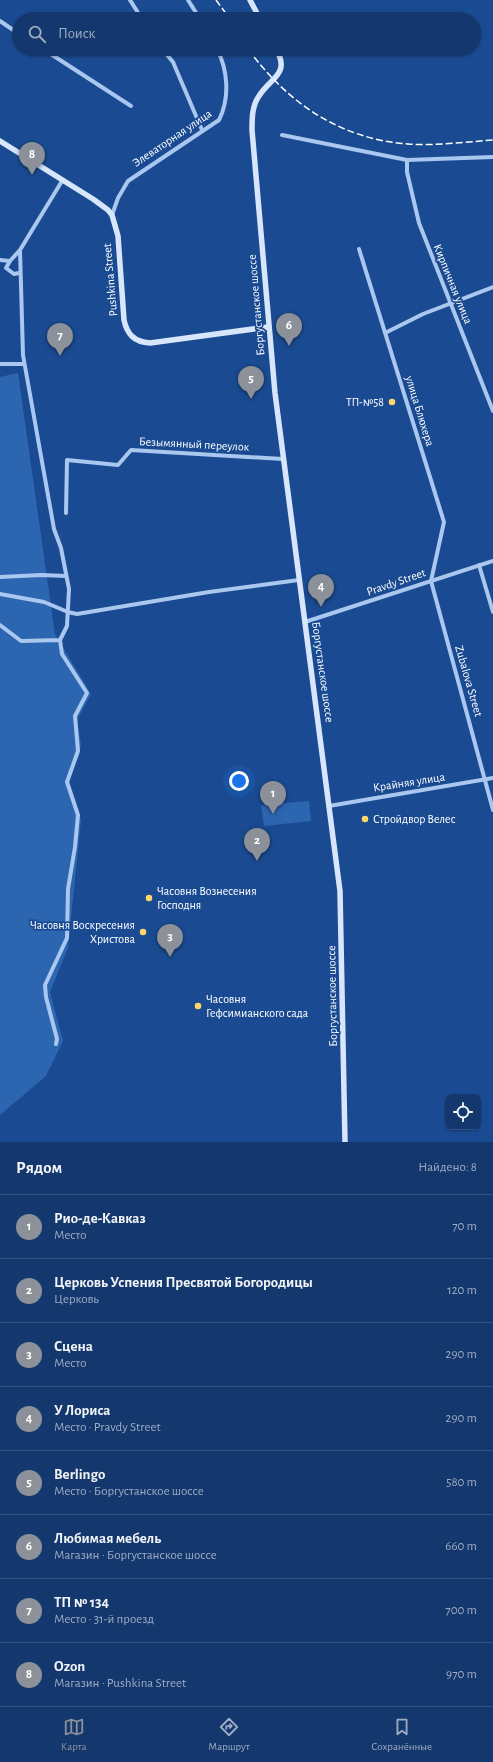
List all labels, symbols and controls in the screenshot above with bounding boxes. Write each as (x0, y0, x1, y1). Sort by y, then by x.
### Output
search box (12, 12, 481, 56)
icon: search (26, 23, 48, 45)
text: Поиск (58, 26, 96, 41)
street label: Элеваторная улица (130, 107, 215, 170)
pin: 8 (19, 142, 45, 175)
street label: Кирпичная улица (431, 242, 475, 327)
street label: Pushkina Street (101, 243, 119, 317)
street label: Боргустанское шоссе (246, 254, 267, 356)
pin: 6 (276, 313, 302, 346)
pin: 7 (47, 323, 73, 356)
pin: 5 (238, 366, 264, 399)
street label: улица Блюхера (402, 373, 437, 448)
place label: ТП-№58 (346, 396, 384, 408)
marker: ТП-№58 (387, 397, 397, 407)
street label: Безымянный переулок (139, 435, 250, 454)
street label: Pravdy Street (365, 566, 428, 599)
pin: 4 (308, 574, 334, 607)
street label: Боргустанское шоссе (309, 621, 336, 723)
street label: Zubalova Street (453, 644, 485, 718)
street label: Крайняя улица (372, 770, 446, 795)
your location (229, 771, 249, 791)
pin: 1 (260, 781, 286, 814)
place label: Стройдвор Велес (373, 813, 456, 825)
marker: Стройдвор Велес (360, 814, 370, 824)
pin: 2 (244, 828, 270, 861)
place label: Часовня Вознесения Господня (157, 885, 257, 911)
marker: Часовня Вознесения Господня (144, 893, 154, 903)
place label: Часовня Воскресения Христова (30, 919, 136, 945)
pin: 3 (157, 924, 183, 957)
marker: Часовня Воскресения Христова (138, 927, 148, 937)
street label: Боргустанское шоссе (325, 945, 340, 1047)
place label: Часовня Гефсимианского сада (206, 993, 309, 1019)
marker: Часовня Гефсимианского сада (193, 1001, 203, 1011)
map controls (445, 1094, 481, 1130)
button: locate (445, 1094, 481, 1130)
text: Рядом (16, 1159, 62, 1176)
text: Найдено: 8 (418, 1161, 477, 1174)
text: Рио-де-Кавказ (54, 1211, 146, 1226)
text: 1 (27, 1220, 31, 1233)
text: 70 m (452, 1220, 477, 1233)
text: Место (54, 1229, 86, 1242)
text: Церковь Успения Пресвятой Богородицы (54, 1275, 313, 1290)
text: 2 (26, 1284, 32, 1297)
text: 120 m (447, 1284, 477, 1297)
text: Церковь (54, 1293, 99, 1306)
text: Сцена (54, 1339, 93, 1354)
text: 3 (26, 1348, 32, 1361)
text: 290 m (446, 1348, 477, 1361)
text: Место (54, 1357, 86, 1370)
text: У Лориса (54, 1403, 110, 1418)
text: 4 (26, 1412, 32, 1425)
text: 290 m (446, 1412, 477, 1425)
text: Место · Pravdy Street (54, 1421, 161, 1434)
text: Berlingo (54, 1467, 105, 1482)
text: 5 (26, 1476, 32, 1489)
text: 580 m (446, 1476, 477, 1489)
text: Место · Боргустанское шоссе (54, 1485, 204, 1498)
text: Любимая мебель (54, 1531, 161, 1546)
text: 6 (26, 1540, 32, 1553)
text: 660 m (445, 1540, 477, 1553)
text: Магазин · Боргустанское шоссе (54, 1549, 217, 1562)
text: ТП № 134 (54, 1595, 109, 1610)
text: 7 (26, 1604, 32, 1617)
text: 700 m (445, 1604, 477, 1617)
text: Место · 31-й проезд (54, 1613, 154, 1626)
text: Ozon (54, 1659, 85, 1674)
text: 8 (26, 1668, 32, 1681)
text: 970 m (446, 1668, 477, 1681)
text: Магазин · Pushkina Street (54, 1677, 186, 1690)
tab: Карта (61, 1716, 87, 1753)
tab: Маршрут (208, 1716, 250, 1753)
tab: Сохранённые (371, 1716, 432, 1753)

